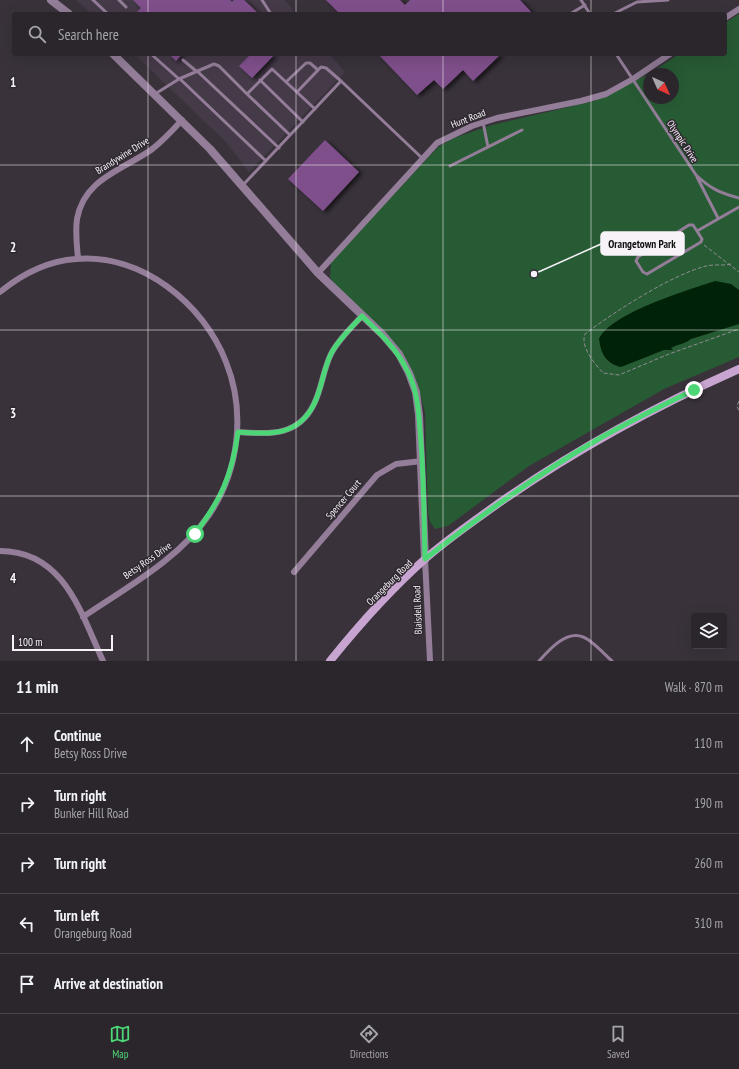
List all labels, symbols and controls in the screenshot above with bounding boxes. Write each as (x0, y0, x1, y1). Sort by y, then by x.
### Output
search box (12, 12, 727, 56)
icon: search (26, 23, 48, 45)
text: Search here (58, 25, 119, 44)
north arrow (643, 68, 679, 104)
text: 1 (10, 74, 16, 91)
street label: Hunt Road (449, 106, 487, 131)
street label: Olympic Drive (664, 117, 701, 165)
street label: Brandywine Drive (93, 134, 152, 177)
callout: Orangetown Park (601, 232, 684, 255)
text: Orangetown Park (608, 237, 676, 251)
text: 2 (10, 239, 16, 256)
route end (685, 381, 703, 399)
text: 3 (10, 405, 16, 422)
street label: Spencer Court (323, 476, 364, 522)
route start (186, 525, 204, 543)
street label: Betsy Ross Drive (120, 539, 174, 582)
street label: Orangeburg Road (364, 557, 415, 608)
text: 4 (10, 570, 17, 587)
street label: Blaisdell Road (410, 585, 425, 635)
map controls (691, 613, 727, 649)
button: layers (691, 613, 727, 649)
scale bar (12, 633, 113, 652)
text: 100 m (18, 635, 42, 649)
text: 11 min (16, 676, 58, 698)
text: Walk · 870 m (665, 679, 723, 696)
text: Continue (54, 726, 101, 745)
icon: ahead (16, 733, 38, 755)
text: 110 m (694, 735, 723, 752)
text: Betsy Ross Drive (54, 745, 127, 762)
text: Turn right (54, 786, 106, 805)
icon: right (16, 793, 38, 815)
text: 190 m (694, 795, 723, 812)
text: Bunker Hill Road (54, 805, 129, 822)
icon: right (16, 853, 38, 875)
text: Turn right (54, 854, 106, 873)
text: 260 m (694, 855, 723, 872)
text: Turn left (54, 906, 99, 925)
icon: left (16, 913, 38, 935)
text: 310 m (694, 915, 723, 932)
text: Orangeburg Road (54, 925, 132, 942)
icon: arrive (16, 973, 38, 995)
text: Arrive at destination (54, 974, 163, 993)
tab: Map (109, 1023, 131, 1061)
tab: Directions (350, 1023, 388, 1061)
tab: Saved (607, 1023, 630, 1061)

